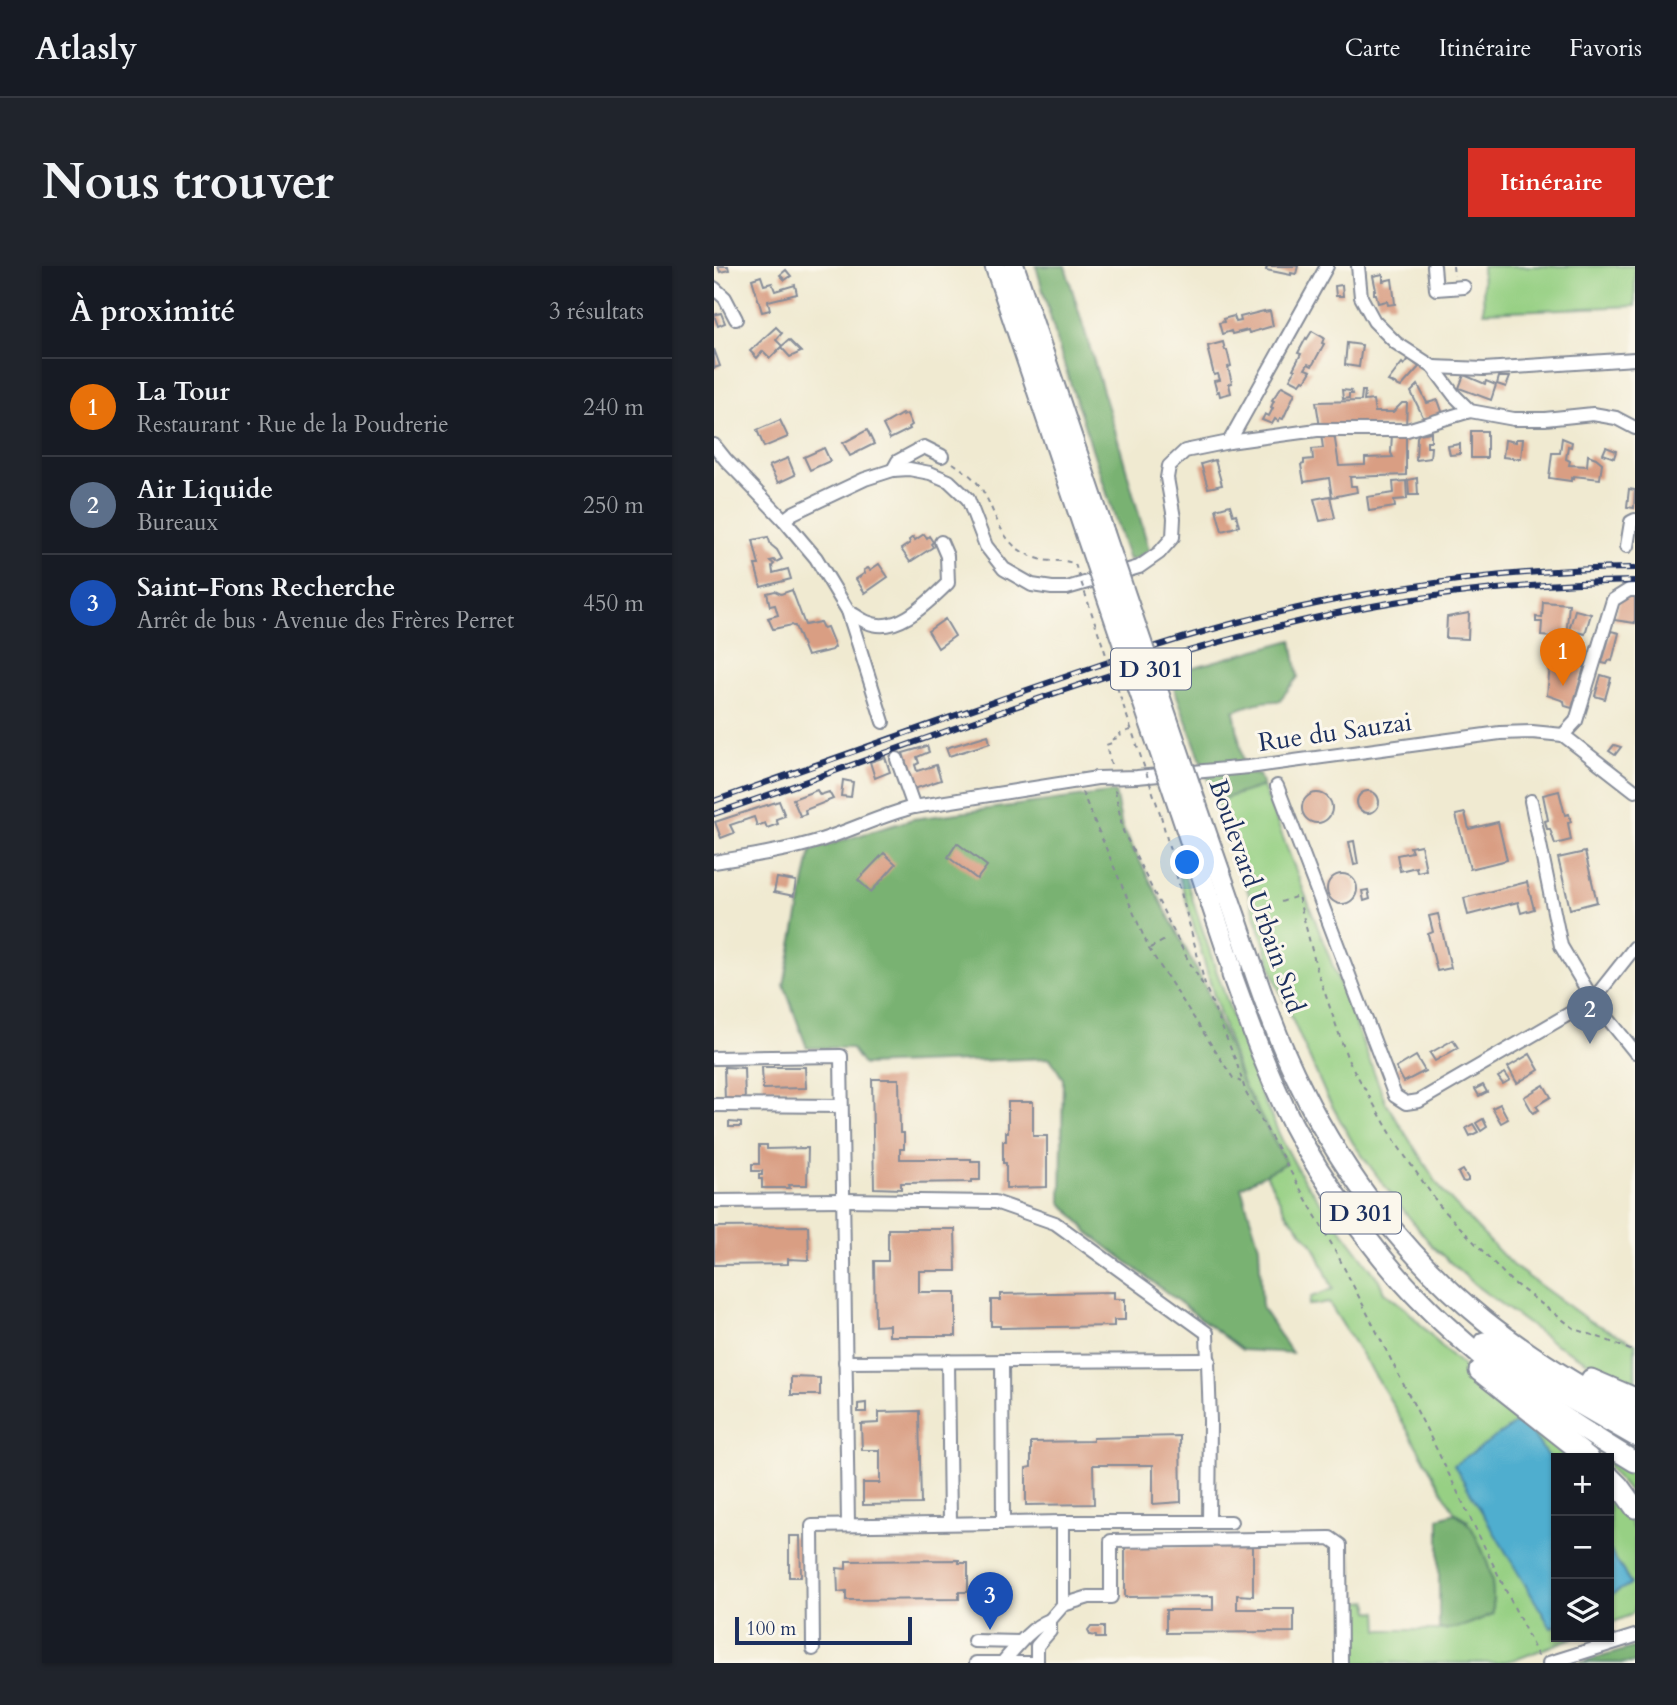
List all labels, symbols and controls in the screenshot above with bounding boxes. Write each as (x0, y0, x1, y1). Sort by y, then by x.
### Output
text: Atlasly (35, 26, 137, 71)
text: Carte (1345, 32, 1401, 65)
text: Itinéraire (1439, 32, 1531, 65)
text: Favoris (1569, 32, 1642, 65)
button: Itinéraire (1468, 148, 1635, 217)
text: Nous trouver (42, 149, 334, 216)
text: À proximité (70, 291, 235, 332)
text: 3 résultats (549, 296, 644, 327)
text: La Tour (137, 374, 230, 409)
text: 1 (87, 392, 99, 423)
text: 240 m (583, 392, 644, 423)
text: Restaurant · Rue de la Poudrerie (137, 409, 449, 440)
text: Air Liquide (137, 472, 273, 507)
text: 2 (87, 490, 99, 521)
text: 250 m (583, 490, 644, 521)
text: Bureaux (137, 507, 218, 538)
text: Saint-Fons Recherche (137, 570, 395, 605)
text: 3 (87, 588, 99, 619)
text: 450 m (583, 588, 644, 619)
text: Arrêt de bus · Avenue des Frères Perret (137, 605, 514, 636)
pin: 1 (1540, 628, 1586, 686)
road number: D 301 (1111, 648, 1191, 690)
street label: Rue du Sauzai (1256, 704, 1414, 760)
street label: Boulevard Urbain Sud (1201, 774, 1314, 1018)
your location (1170, 845, 1204, 879)
pin: 2 (1567, 986, 1613, 1044)
road number: D 301 (1321, 1192, 1401, 1233)
map controls (1551, 1453, 1614, 1642)
button: + (1551, 1453, 1614, 1516)
button: − (1551, 1516, 1614, 1579)
pin: 3 (967, 1572, 1013, 1630)
button: layers (1551, 1579, 1614, 1642)
scale bar (735, 1614, 912, 1646)
text: 100 m (746, 1616, 796, 1642)

